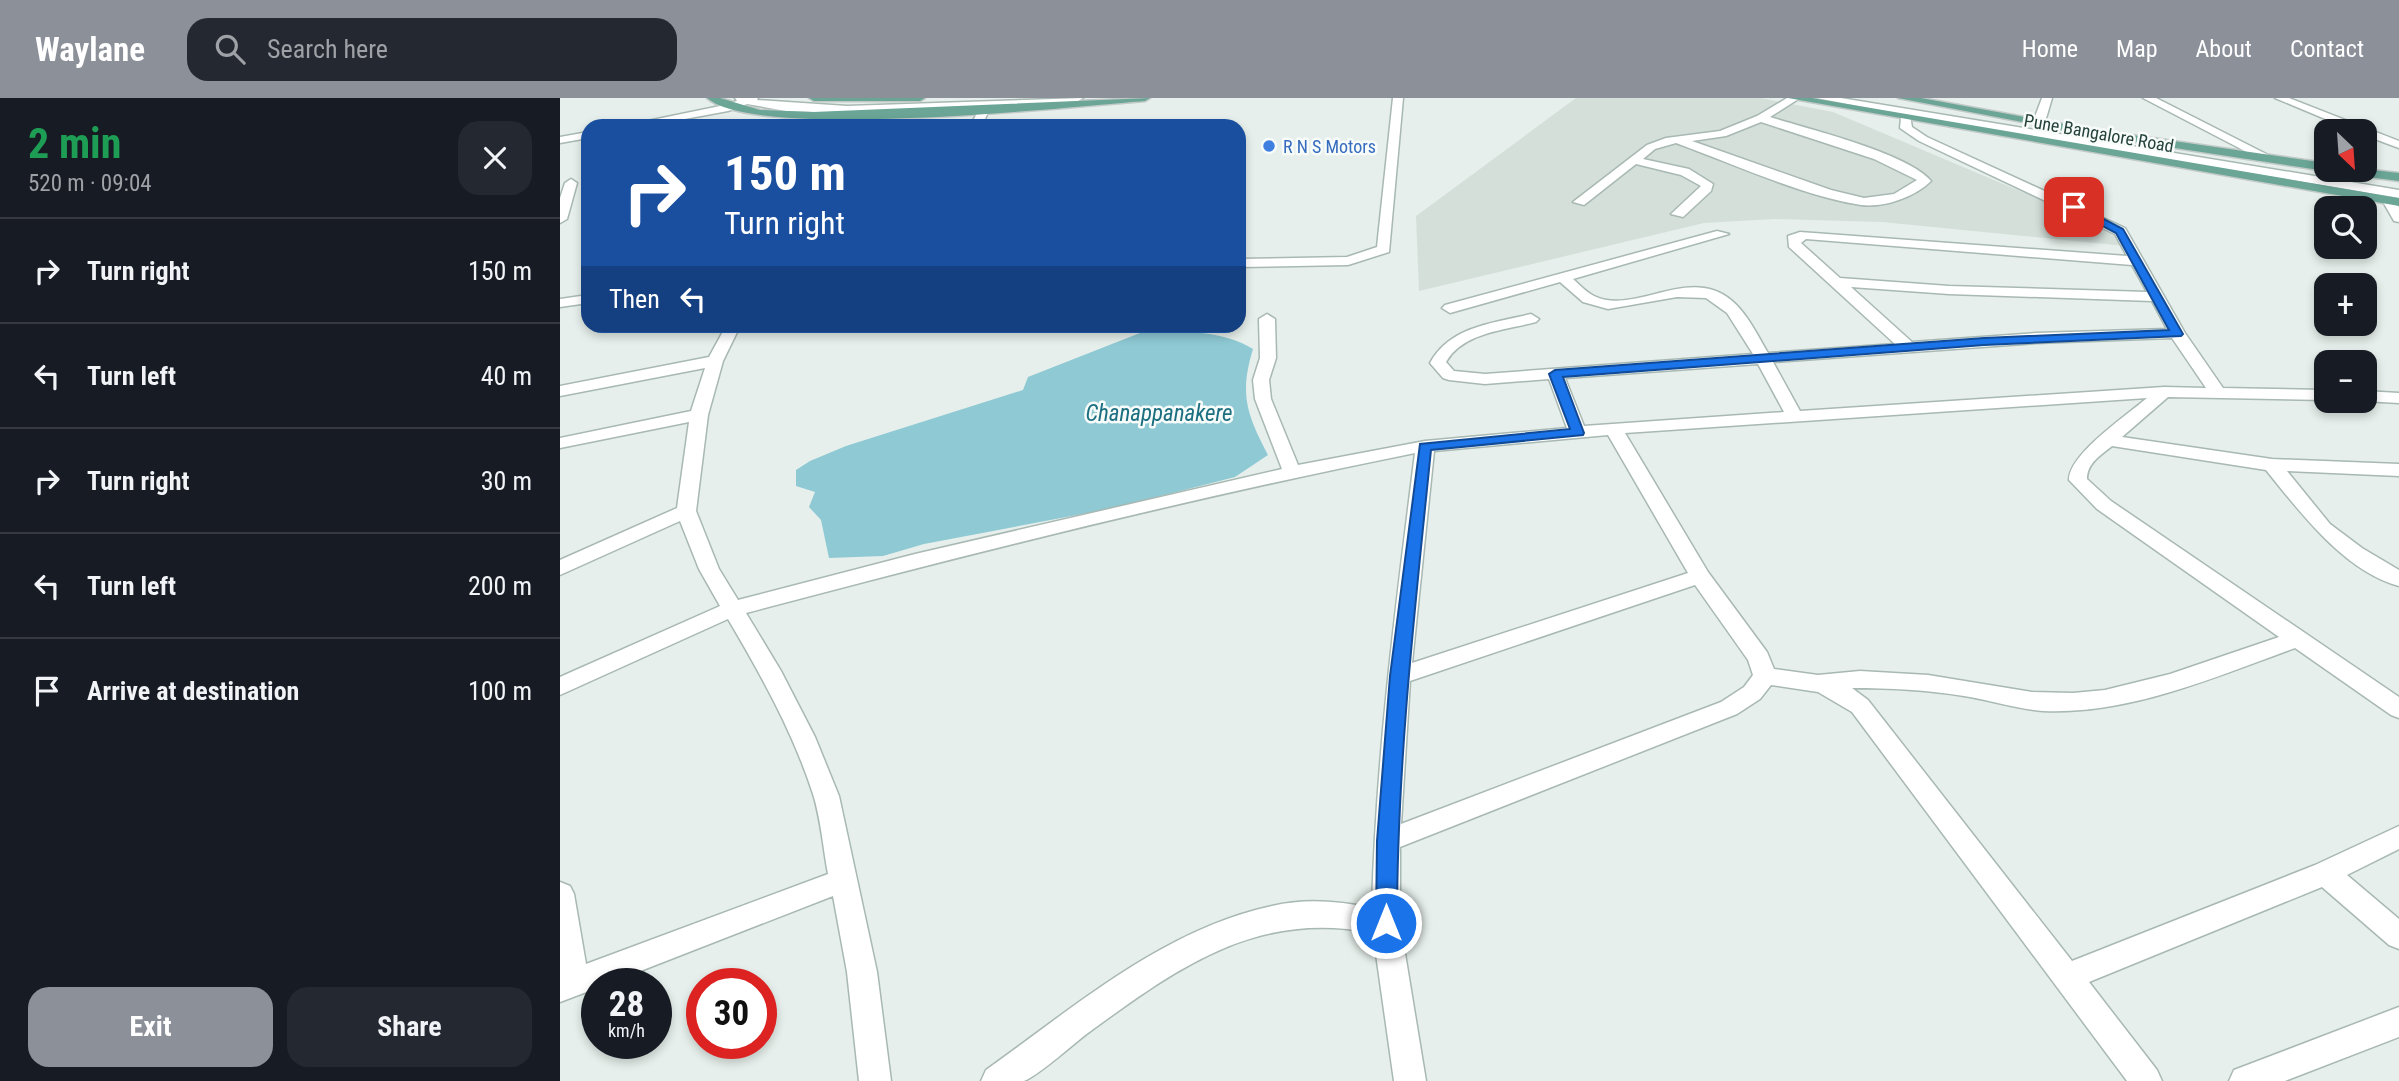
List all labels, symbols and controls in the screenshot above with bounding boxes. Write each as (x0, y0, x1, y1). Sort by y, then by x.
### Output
search box (187, 18, 677, 81)
text: Waylane (35, 30, 145, 69)
icon: search (211, 30, 249, 68)
text: Search here (267, 34, 388, 64)
text: Home (2022, 35, 2078, 63)
text: Map (2116, 35, 2158, 63)
text: About (2196, 35, 2252, 63)
text: Contact (2290, 35, 2364, 63)
street label: Pune Bangalore Road (2022, 109, 2176, 157)
text: 2 min (28, 119, 121, 168)
north arrow (2314, 119, 2376, 182)
map controls (2314, 119, 2377, 413)
button: close (458, 121, 532, 195)
place label: R N S Motors (1283, 136, 1376, 157)
marker: R N S Motors (1261, 138, 1277, 154)
text: 150 m (724, 145, 846, 202)
icon: right (609, 147, 700, 238)
text: 520 m · 09:04 (28, 170, 152, 197)
pin (2044, 177, 2104, 237)
icon: arrive (2055, 188, 2093, 226)
button: search (2314, 196, 2377, 259)
text: Turn right (724, 204, 845, 242)
icon: right (28, 252, 66, 290)
text: Turn right (87, 256, 189, 286)
text: 150 m (468, 256, 532, 286)
button: + (2314, 273, 2377, 336)
icon: left (674, 280, 712, 318)
text: Then (609, 284, 660, 314)
button: − (2314, 350, 2377, 413)
icon: left (28, 357, 66, 395)
text: Turn left (87, 361, 176, 391)
text: 40 m (481, 361, 532, 391)
water label: Chanappanakere (1085, 400, 1233, 427)
icon: right (28, 462, 66, 500)
text: Turn right (87, 466, 189, 496)
text: 30 m (481, 466, 532, 496)
icon: left (28, 567, 66, 605)
text: Turn left (87, 571, 176, 601)
text: 200 m (468, 571, 532, 601)
icon: arrive (28, 672, 66, 710)
text: Arrive at destination (87, 676, 299, 706)
text: 100 m (468, 676, 532, 706)
position arrow (1349, 886, 1423, 960)
speed limit sign: 30 (686, 968, 777, 1059)
text: 28 (609, 984, 644, 1025)
button: Exit (28, 987, 273, 1067)
button: Share (287, 987, 532, 1067)
text: km/h (608, 1020, 645, 1041)

